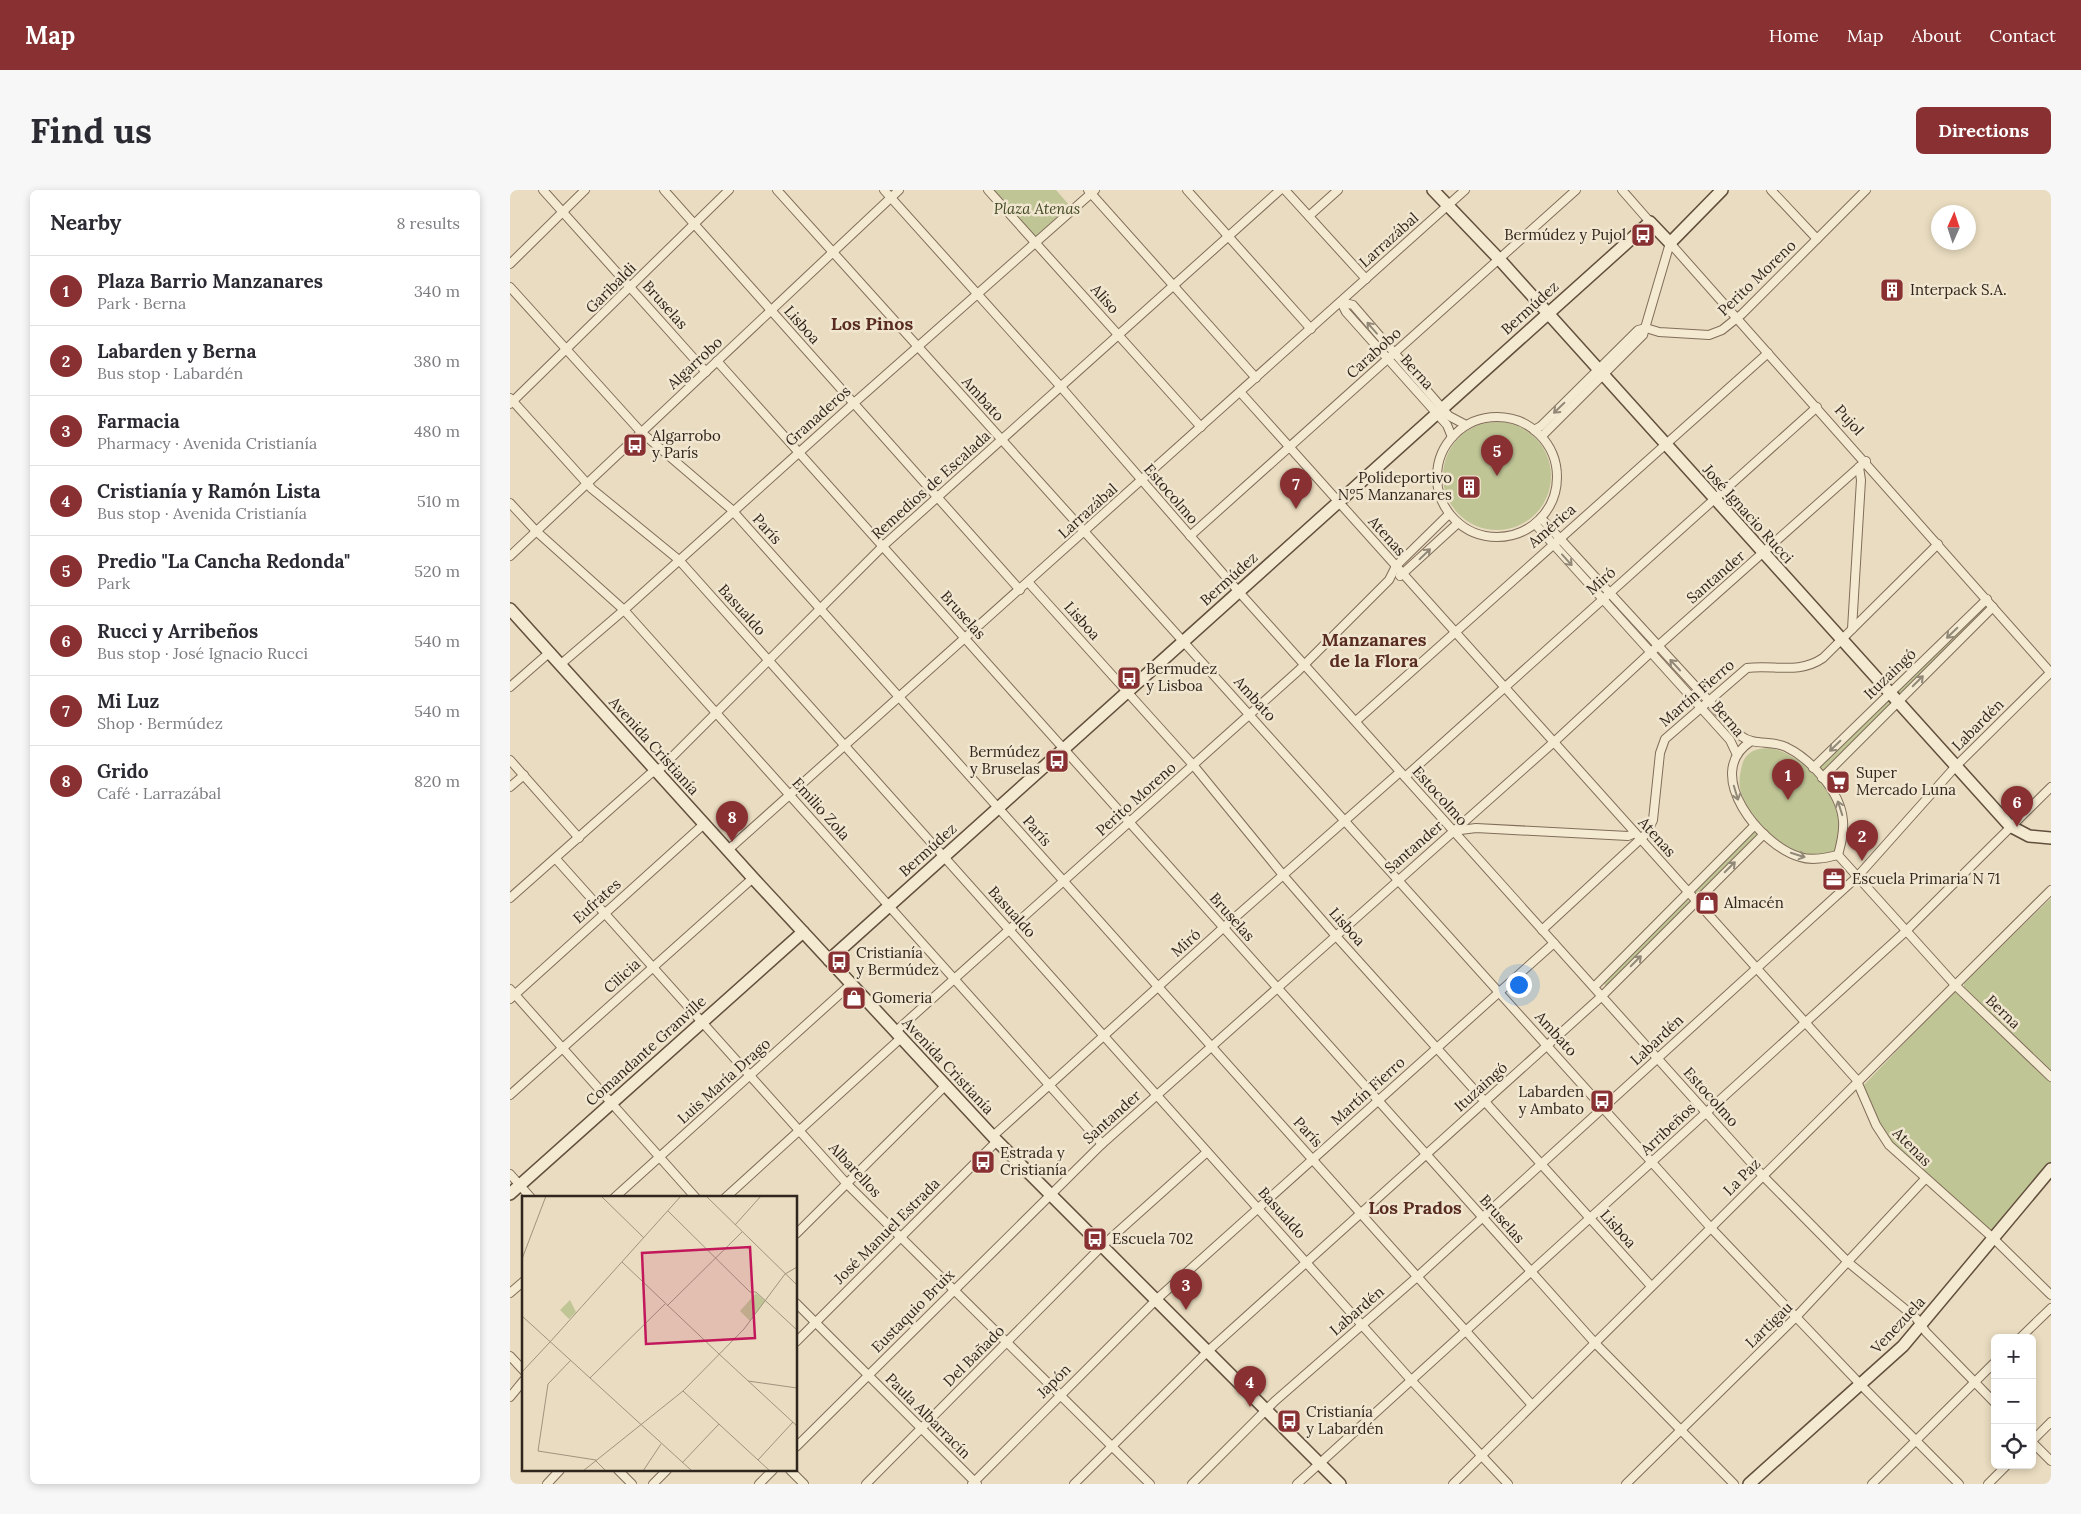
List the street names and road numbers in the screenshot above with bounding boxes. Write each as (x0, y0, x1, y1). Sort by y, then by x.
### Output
street label: Larrazábal (1355, 208, 1422, 271)
street label: Perito Moreno (1714, 235, 1800, 320)
street label: Garibaldi (581, 258, 640, 317)
street label: Bruselas (639, 277, 692, 333)
street label: Bermúdez (1497, 277, 1562, 338)
street label: Aliso (1086, 279, 1124, 318)
street label: Lisboa (780, 302, 825, 348)
street label: Carabobo (1342, 323, 1405, 382)
street label: Algarrobo (662, 332, 726, 394)
street label: Berna (1397, 350, 1438, 393)
street label: Ambato (958, 372, 1009, 425)
street label: Granaderos (781, 381, 854, 450)
street label: Pujol (1831, 400, 1868, 439)
street label: Remedios de Escalada (867, 426, 994, 543)
street label: José Ignacio Rucci (1698, 459, 1798, 567)
street label: Estocolmo (1140, 460, 1203, 528)
street label: Larrazábal (1054, 479, 1121, 542)
street label: América (1523, 499, 1580, 552)
street label: París (749, 510, 786, 548)
street label: Atenas (1364, 511, 1410, 560)
street label: Santander (1682, 546, 1749, 607)
street label: Bermúdez (1196, 548, 1261, 609)
street label: Miró (1582, 562, 1620, 599)
street label: Basualdo (714, 580, 771, 639)
street label: Bruselas (937, 587, 990, 643)
street label: Lisboa (1060, 598, 1105, 644)
street label: Ituzaingó (1860, 644, 1920, 703)
street label: Martín Fierro (1655, 655, 1738, 730)
street label: Ambato (1230, 672, 1281, 725)
street label: Avenida Cristianía (605, 692, 704, 799)
street label: Labardén (1948, 695, 2008, 755)
street label: Berna (1708, 697, 1749, 741)
street label: Perito Moreno (1092, 757, 1180, 840)
street label: Estocolmo (1409, 762, 1472, 830)
street label: Emilio Zola (788, 773, 855, 844)
street label: París (1019, 811, 1056, 850)
street label: Atenas (1634, 812, 1680, 861)
street label: Santander (1380, 816, 1447, 877)
street label: Bermúdez (895, 819, 960, 880)
street label: Eufrates (569, 874, 625, 927)
street label: Basualdo (984, 882, 1041, 941)
street label: Bruselas (1206, 889, 1259, 945)
street label: Lisboa (1325, 904, 1370, 950)
street label: Miró (1167, 924, 1205, 961)
street label: Cilicia (599, 954, 644, 997)
street label: Berna (1982, 991, 2025, 1033)
street label: Comandante Granville (581, 992, 710, 1110)
street label: Ambato (1531, 1007, 1582, 1060)
street label: Labardén (1626, 1010, 1687, 1069)
street label: Avenida Cristianía (898, 1012, 998, 1118)
street label: Luis María Drago (673, 1034, 774, 1127)
street label: Martín Fierro (1327, 1052, 1409, 1129)
street label: Ituzaingó (1450, 1058, 1511, 1116)
street label: Estocolmo (1680, 1063, 1743, 1131)
street label: Santander (1079, 1085, 1145, 1148)
street label: Arribeños (1635, 1098, 1699, 1160)
street label: París (1290, 1113, 1327, 1151)
street label: Atenas (1888, 1123, 1936, 1170)
street label: Albarellos (824, 1137, 886, 1201)
street label: La Paz (1719, 1154, 1764, 1199)
street label: José Manuel Estrada (829, 1174, 944, 1288)
street label: Basualdo (1254, 1183, 1311, 1242)
street label: Bruselas (1476, 1191, 1529, 1247)
street label: Lisboa (1596, 1206, 1641, 1252)
street label: Eustaquio Bruix (867, 1265, 958, 1356)
street label: Labardén (1326, 1282, 1388, 1339)
street label: Venezuela (1866, 1292, 1929, 1358)
street label: Lartigau (1741, 1298, 1796, 1352)
street label: Del Bañado (939, 1321, 1008, 1390)
street label: Japón (1032, 1360, 1074, 1402)
street label: Paula Albarracín (882, 1369, 975, 1462)

